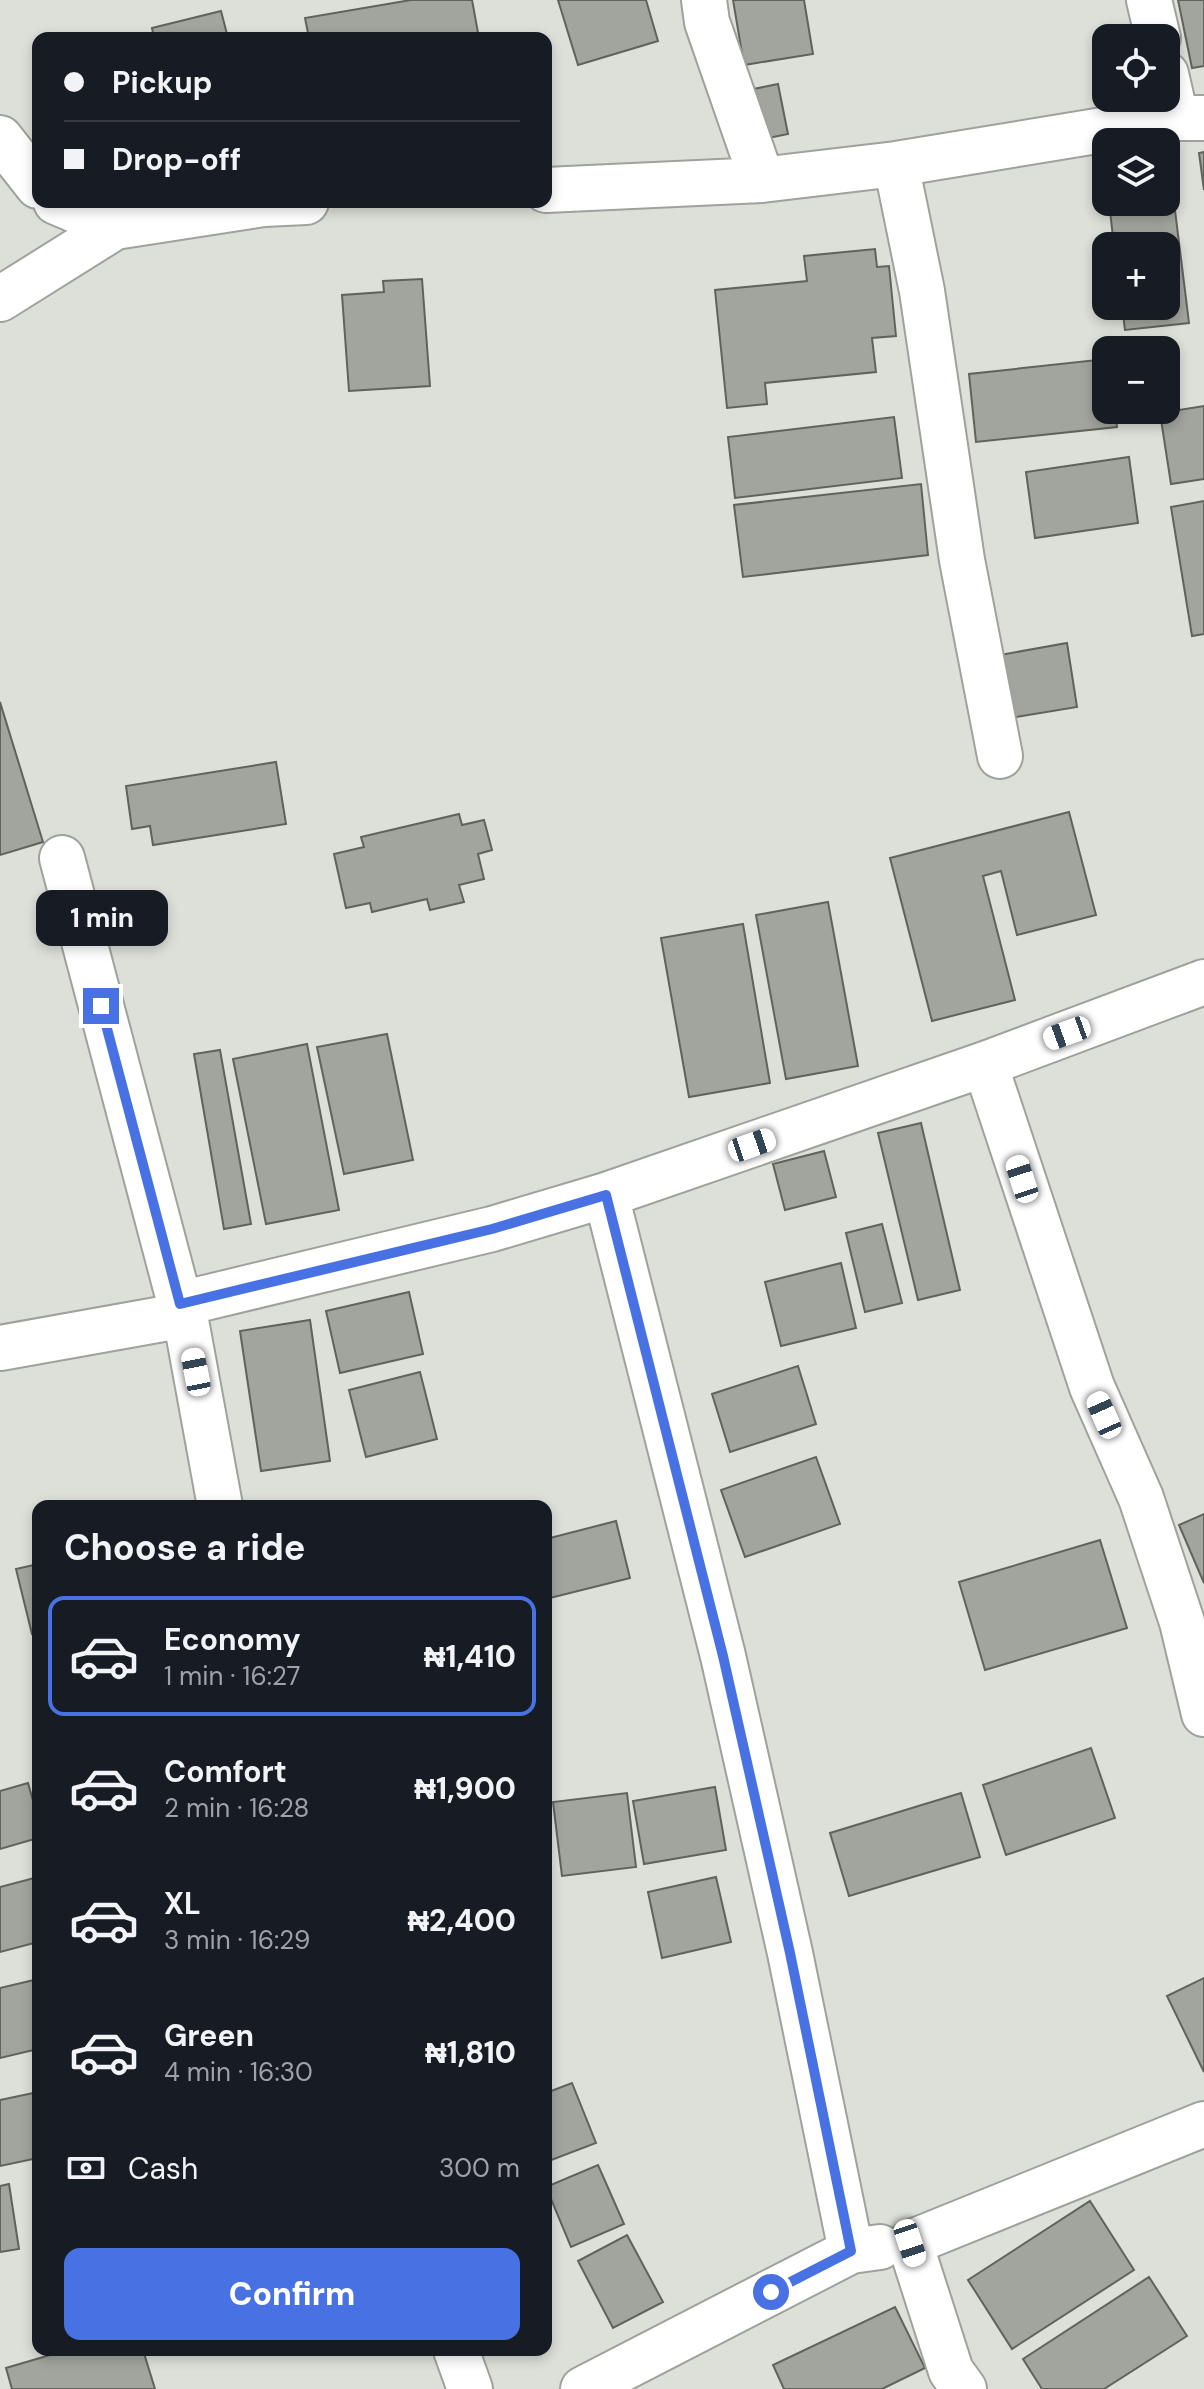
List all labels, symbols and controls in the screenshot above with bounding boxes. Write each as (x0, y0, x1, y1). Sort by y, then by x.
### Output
map controls (1092, 24, 1180, 424)
button: locate (1092, 24, 1180, 112)
text: Pickup (112, 63, 212, 102)
button: layers (1092, 128, 1180, 216)
text: Drop-off (112, 140, 241, 179)
button: + (1092, 232, 1180, 320)
button: − (1092, 336, 1180, 424)
callout: 1 min (35, 890, 167, 946)
text: 1 min (70, 901, 134, 935)
route end (83, 988, 119, 1024)
car (1040, 1014, 1094, 1052)
car (725, 1126, 779, 1164)
car (1003, 1152, 1041, 1206)
car (180, 1346, 212, 1398)
car (1083, 1388, 1125, 1442)
text: Choose a ride (64, 1524, 305, 1571)
icon: car (68, 1620, 140, 1692)
text: Economy (164, 1620, 301, 1659)
text: ₦1,410 (424, 1637, 516, 1676)
text: 1 min · 16:27 (164, 1659, 300, 1693)
icon: car (68, 1752, 140, 1824)
text: Comfort (164, 1752, 287, 1791)
text: ₦1,900 (414, 1769, 516, 1808)
text: 2 min · 16:28 (164, 1791, 309, 1825)
icon: car (68, 1884, 140, 1956)
text: XL (164, 1884, 201, 1923)
text: ₦2,400 (407, 1901, 516, 1940)
text: 3 min · 16:29 (164, 1923, 310, 1957)
icon: car (68, 2016, 140, 2088)
text: Green (164, 2016, 254, 2055)
text: ₦1,810 (425, 2033, 516, 2072)
text: 4 min · 16:30 (164, 2055, 313, 2089)
icon: cash (64, 2146, 108, 2190)
text: Cash (128, 2149, 198, 2188)
text: 300 m (439, 2151, 520, 2185)
car (891, 2216, 929, 2270)
button: Confirm (64, 2248, 520, 2340)
route start (753, 2274, 789, 2310)

